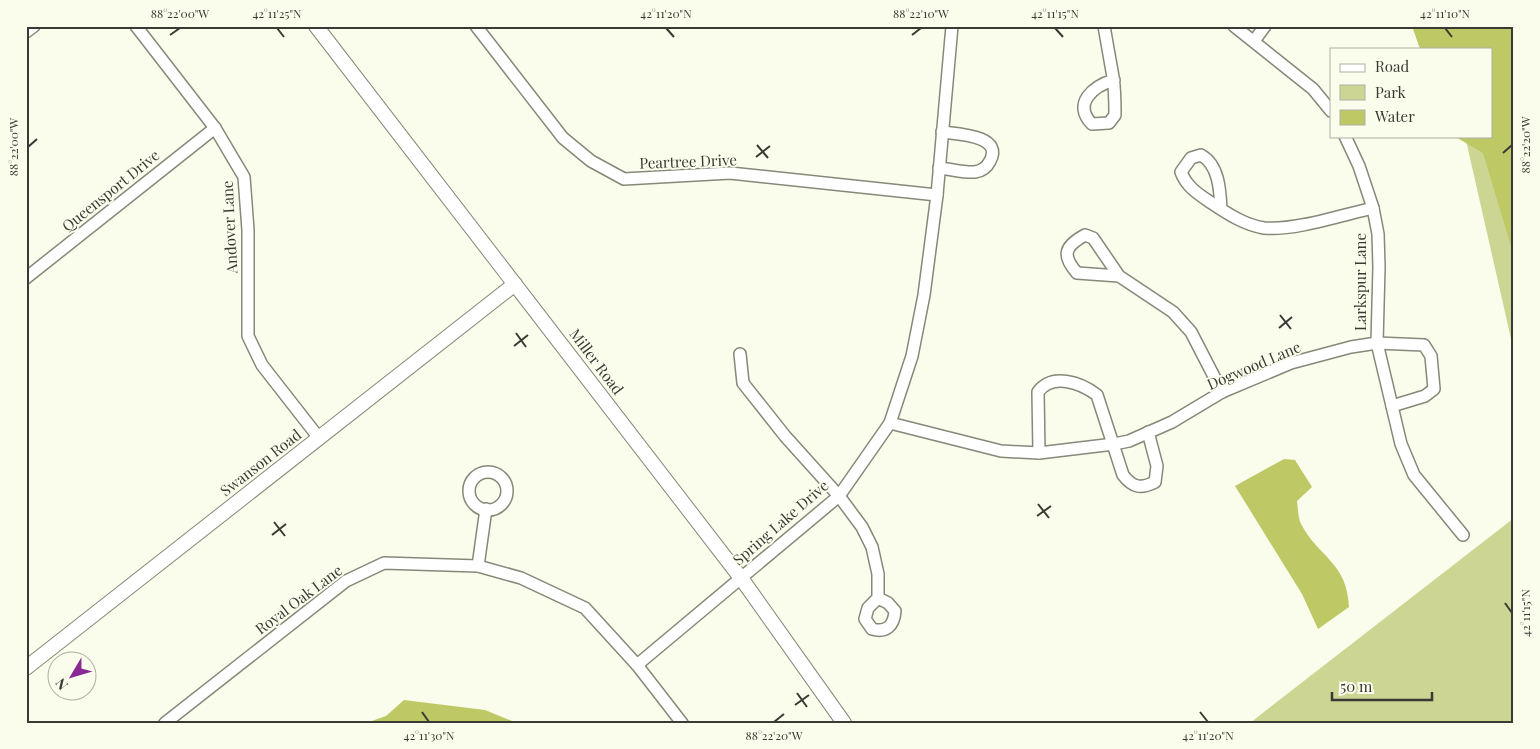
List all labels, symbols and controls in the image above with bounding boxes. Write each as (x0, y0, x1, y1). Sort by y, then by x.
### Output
text: 88°22'00"W (151, 5, 209, 21)
text: 42°11'25"N (252, 5, 302, 21)
text: 42°11'20"N (640, 5, 692, 21)
text: 88°22'10"W (893, 5, 949, 21)
text: 42°11'15"N (1031, 5, 1079, 21)
text: 42°11'10"N (1420, 5, 1470, 21)
legend (1330, 48, 1492, 138)
text: Road (1375, 56, 1409, 76)
text: Park (1375, 82, 1407, 102)
text: Water (1374, 106, 1415, 126)
text: 88°22'20"W (1517, 116, 1533, 174)
text: 88°22'00"W (5, 118, 21, 176)
street label: Queensport Drive (58, 145, 163, 236)
street label: Peartree Drive (639, 149, 737, 173)
street label: Andover Lane (217, 180, 241, 275)
street label: Larkspur Lane (1350, 233, 1370, 331)
street label: Miller Road (565, 324, 628, 399)
street label: Dogwood Lane (1204, 336, 1304, 394)
street label: Swanson Road (216, 424, 305, 500)
street label: Spring Lake Drive (728, 475, 832, 569)
street label: Royal Oak Lane (251, 560, 346, 638)
text: 42°11'15"N (1517, 589, 1533, 637)
north arrow (48, 652, 98, 702)
scale bar (1332, 669, 1432, 701)
text: N (51, 674, 72, 694)
text: 50 m (1340, 676, 1373, 696)
text: 42°11'30"N (404, 727, 455, 743)
text: 88°22'20"W (745, 727, 803, 743)
text: 42°11'20"N (1182, 727, 1234, 743)

